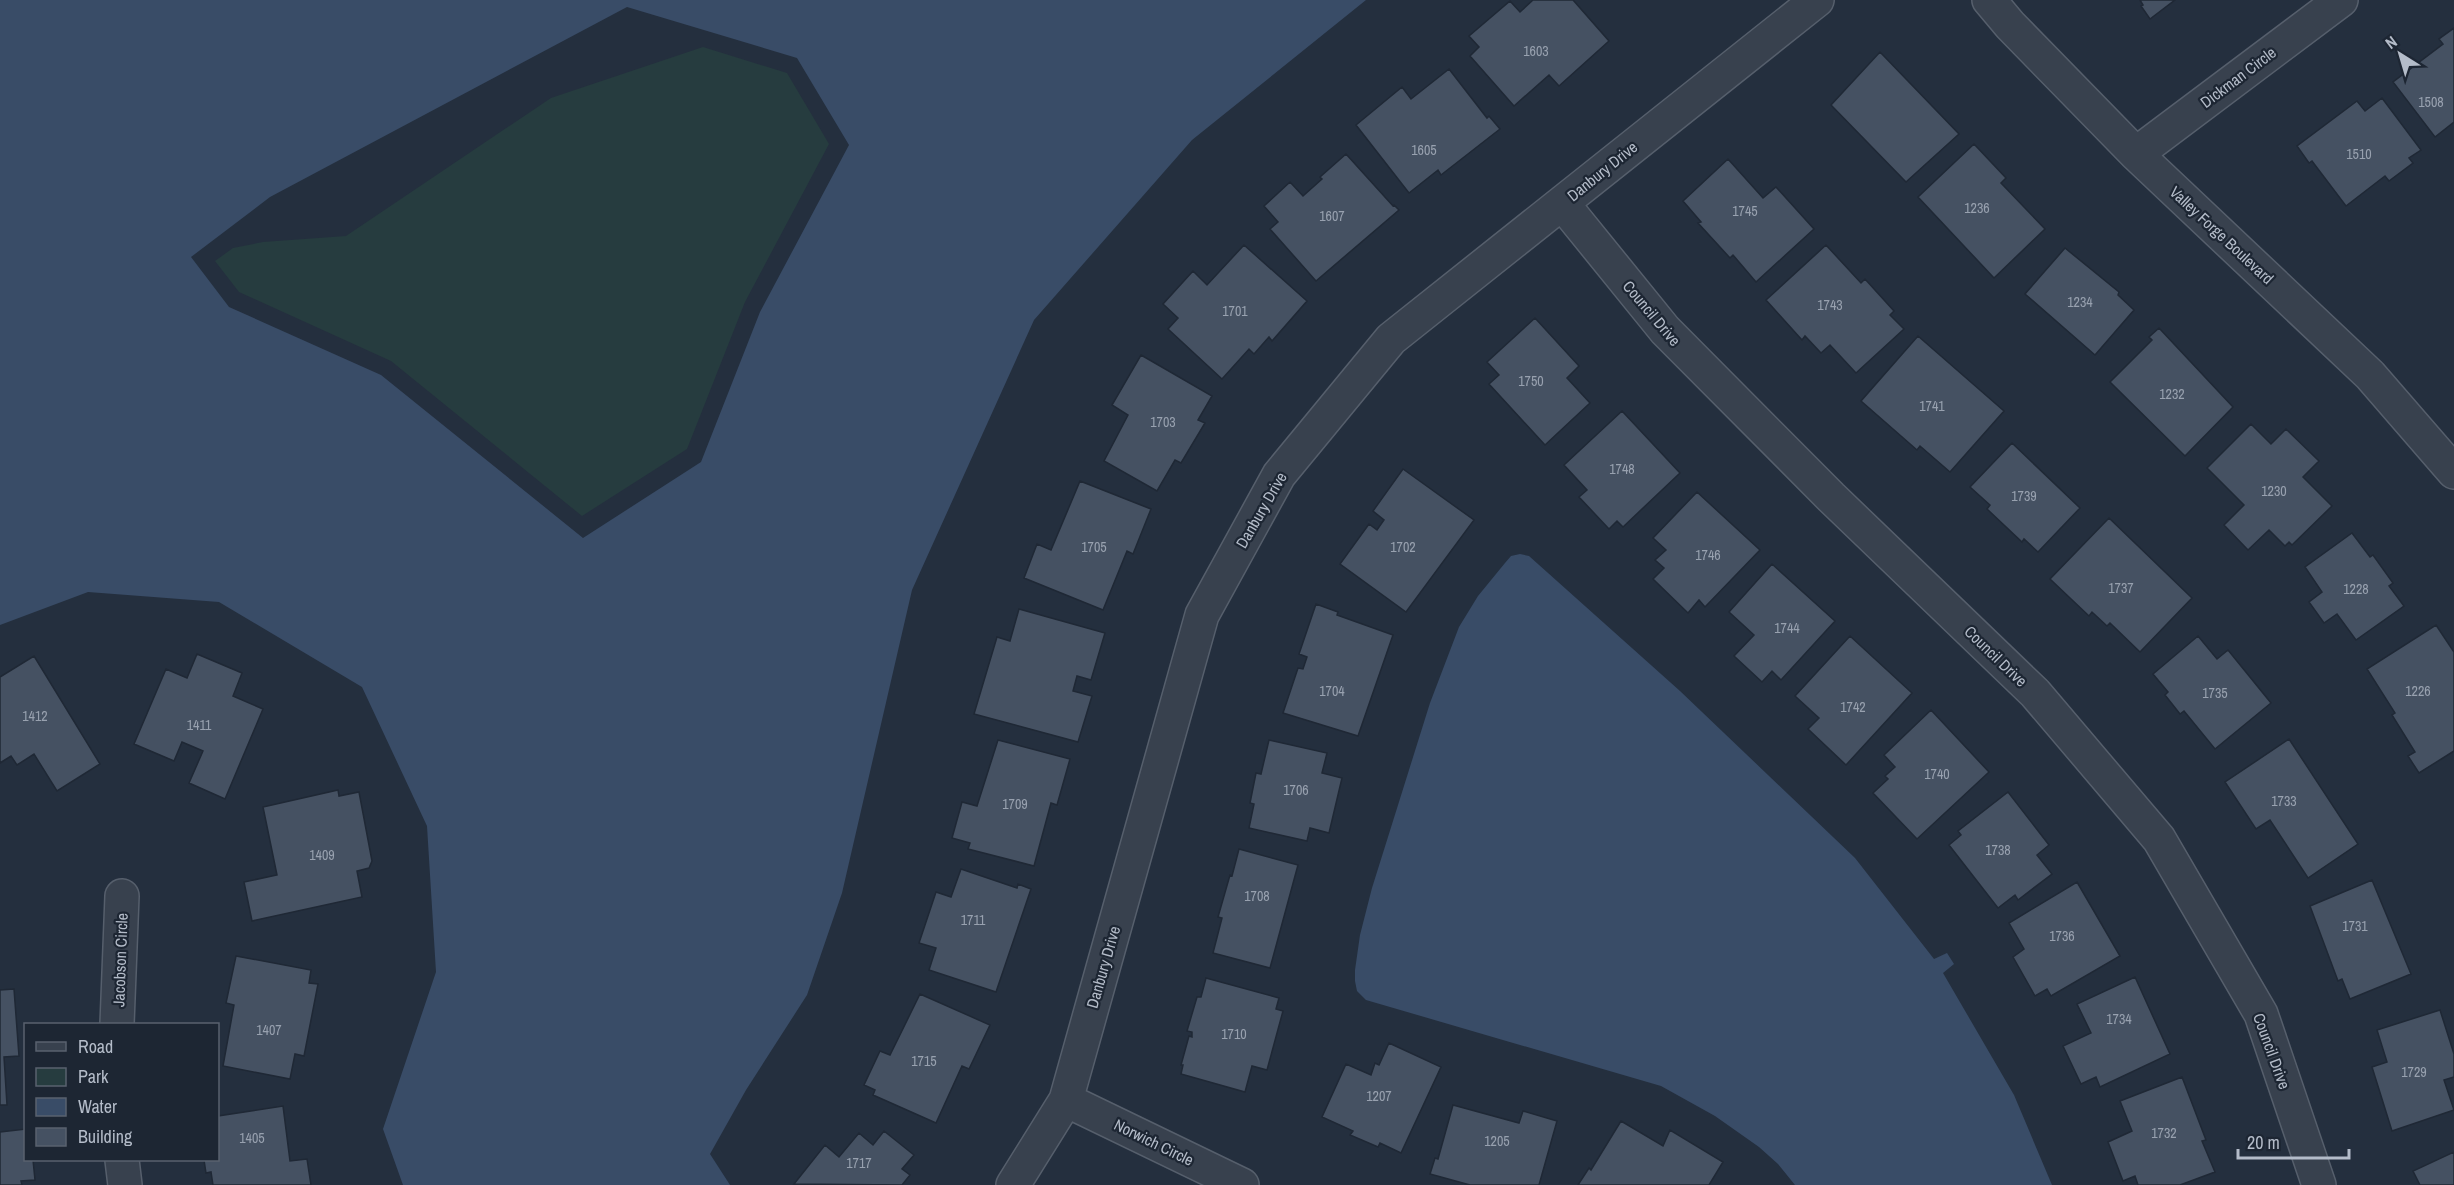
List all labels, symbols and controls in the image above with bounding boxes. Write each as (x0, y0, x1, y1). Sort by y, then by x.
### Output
north arrow (2370, 24, 2430, 84)
text: N (2381, 30, 2401, 54)
street label: Dickman Circle (2196, 41, 2280, 113)
house number: 1603 (1523, 42, 1549, 60)
house number: 1508 (2418, 93, 2444, 111)
street label: Danbury Drive (1562, 136, 1642, 206)
house number: 1605 (1411, 141, 1437, 159)
house number: 1510 (2346, 145, 2372, 163)
street label: Valley Forge Boulevard (2165, 181, 2279, 289)
house number: 1236 (1964, 199, 1990, 217)
house number: 1745 (1732, 202, 1758, 220)
house number: 1607 (1319, 207, 1345, 225)
street label: Council Drive (1618, 275, 1686, 351)
house number: 1234 (2067, 293, 2093, 311)
house number: 1743 (1817, 296, 1843, 314)
house number: 1701 (1222, 302, 1248, 320)
house number: 1750 (1518, 372, 1544, 390)
house number: 1232 (2159, 385, 2185, 403)
house number: 1741 (1919, 397, 1945, 415)
house number: 1703 (1150, 413, 1176, 431)
house number: 1748 (1609, 460, 1635, 478)
street label: Danbury Drive (1230, 468, 1292, 552)
house number: 1230 (2261, 482, 2287, 500)
house number: 1739 (2011, 487, 2037, 505)
house number: 1705 (1081, 538, 1107, 556)
house number: 1702 (1390, 538, 1416, 556)
house number: 1746 (1695, 546, 1721, 564)
house number: 1737 (2108, 579, 2134, 597)
house number: 1228 (2343, 580, 2369, 598)
house number: 1744 (1774, 619, 1800, 637)
street label: Council Drive (1960, 620, 2032, 692)
house number: 1704 (1319, 682, 1345, 700)
house number: 1226 (2405, 682, 2431, 700)
house number: 1735 (2202, 684, 2228, 702)
house number: 1742 (1840, 698, 1866, 716)
house number: 1412 (22, 707, 48, 725)
house number: 1411 (187, 716, 212, 734)
house number: 1740 (1924, 765, 1950, 783)
house number: 1706 (1283, 781, 1309, 799)
house number: 1733 (2271, 792, 2297, 810)
house number: 1709 (1002, 795, 1028, 813)
house number: 1738 (1985, 841, 2011, 859)
house number: 1409 (309, 846, 335, 864)
house number: 1708 (1244, 887, 1270, 905)
house number: 1711 (961, 911, 986, 929)
street label: Jacobson Circle (107, 913, 133, 1007)
house number: 1731 (2342, 917, 2368, 935)
street label: Danbury Drive (1081, 923, 1125, 1011)
house number: 1736 (2049, 927, 2075, 945)
house number: 1734 (2106, 1010, 2132, 1028)
street label: Council Drive (2248, 1010, 2296, 1092)
house number: 1407 (256, 1021, 282, 1039)
legend (24, 1023, 219, 1161)
house number: 1710 (1221, 1025, 1247, 1043)
text: Road (78, 1034, 113, 1059)
house number: 1715 (911, 1052, 937, 1070)
house number: 1729 (2401, 1063, 2427, 1081)
text: Park (78, 1064, 109, 1089)
house number: 1207 (1366, 1087, 1392, 1105)
text: Water (78, 1094, 117, 1119)
street label: Norwich Circle (1111, 1113, 1197, 1171)
scale bar (2238, 1122, 2349, 1160)
text: Building (78, 1124, 133, 1149)
house number: 1732 (2151, 1124, 2177, 1142)
house number: 1405 (239, 1129, 265, 1147)
text: 20 m (2247, 1130, 2280, 1155)
house number: 1205 (1484, 1132, 1510, 1150)
house number: 1717 (846, 1154, 872, 1172)

